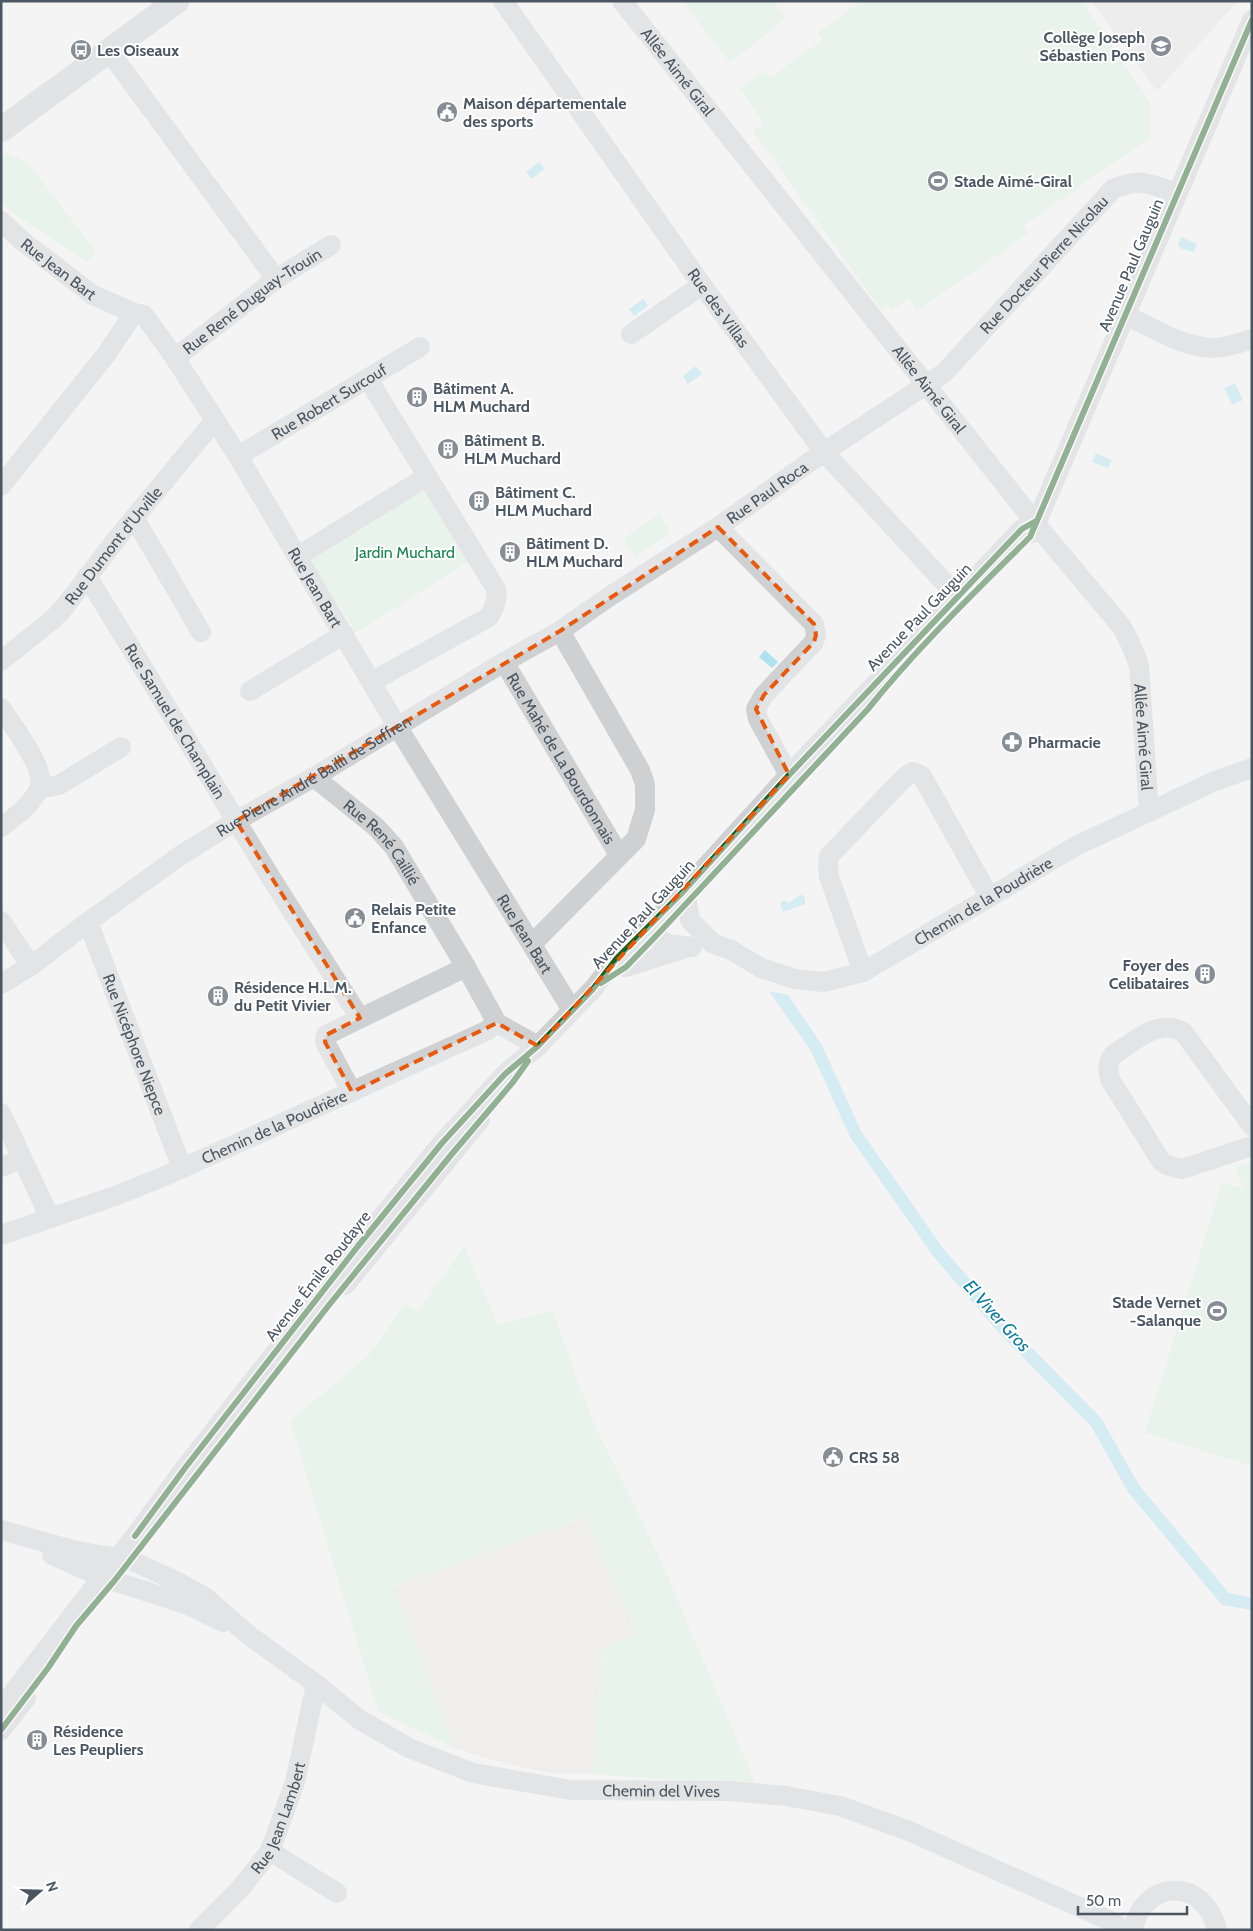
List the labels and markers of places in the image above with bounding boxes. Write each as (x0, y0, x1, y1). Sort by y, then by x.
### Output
place label: Collège Joseph Sébastien Pons (1040, 28, 1145, 65)
school or university icon: Collège Joseph Sébastien Pons (1149, 34, 1173, 58)
bus stop icon: Les Oiseaux (69, 38, 93, 62)
place label: Les Oiseaux (97, 41, 179, 60)
place label: Maison départementale des sports (463, 94, 627, 131)
public building icon: Maison départementale des sports (435, 100, 459, 124)
sports icon: Stade Aimé-Giral (926, 169, 950, 193)
place label: Stade Aimé-Giral (954, 172, 1072, 191)
place label: Bâtiment A. HLM Muchard (433, 379, 530, 416)
building icon: Bâtiment A. HLM Muchard (405, 385, 429, 409)
place label: Bâtiment B. HLM Muchard (464, 431, 561, 468)
building icon: Bâtiment B. HLM Muchard (436, 437, 460, 461)
place label: Bâtiment C. HLM Muchard (495, 483, 592, 520)
building icon: Bâtiment C. HLM Muchard (467, 489, 491, 513)
place label: Bâtiment D. HLM Muchard (526, 534, 623, 571)
building icon: Bâtiment D. HLM Muchard (498, 540, 522, 564)
pharmacy icon: Pharmacie (1000, 730, 1024, 754)
place label: Pharmacie (1028, 733, 1101, 752)
place label: Relais Petite Enfance (371, 900, 456, 937)
public building icon: Relais Petite Enfance (343, 906, 367, 930)
place label: Foyer des Celibataires (1109, 956, 1189, 993)
building icon: Foyer des Celibataires (1193, 962, 1217, 986)
place label: Résidence H.L.M. du Petit Vivier (234, 978, 352, 1015)
building icon: Résidence H.L.M. du Petit Vivier (206, 984, 230, 1008)
place label: Stade Vernet -Salanque (1112, 1293, 1201, 1330)
sports icon: Stade Vernet -Salanque (1205, 1299, 1229, 1323)
public building icon: CRS 58 (821, 1445, 845, 1469)
place label: CRS 58 (849, 1448, 900, 1467)
place label: Résidence Les Peupliers (53, 1722, 144, 1759)
building icon: Résidence Les Peupliers (25, 1728, 49, 1752)

